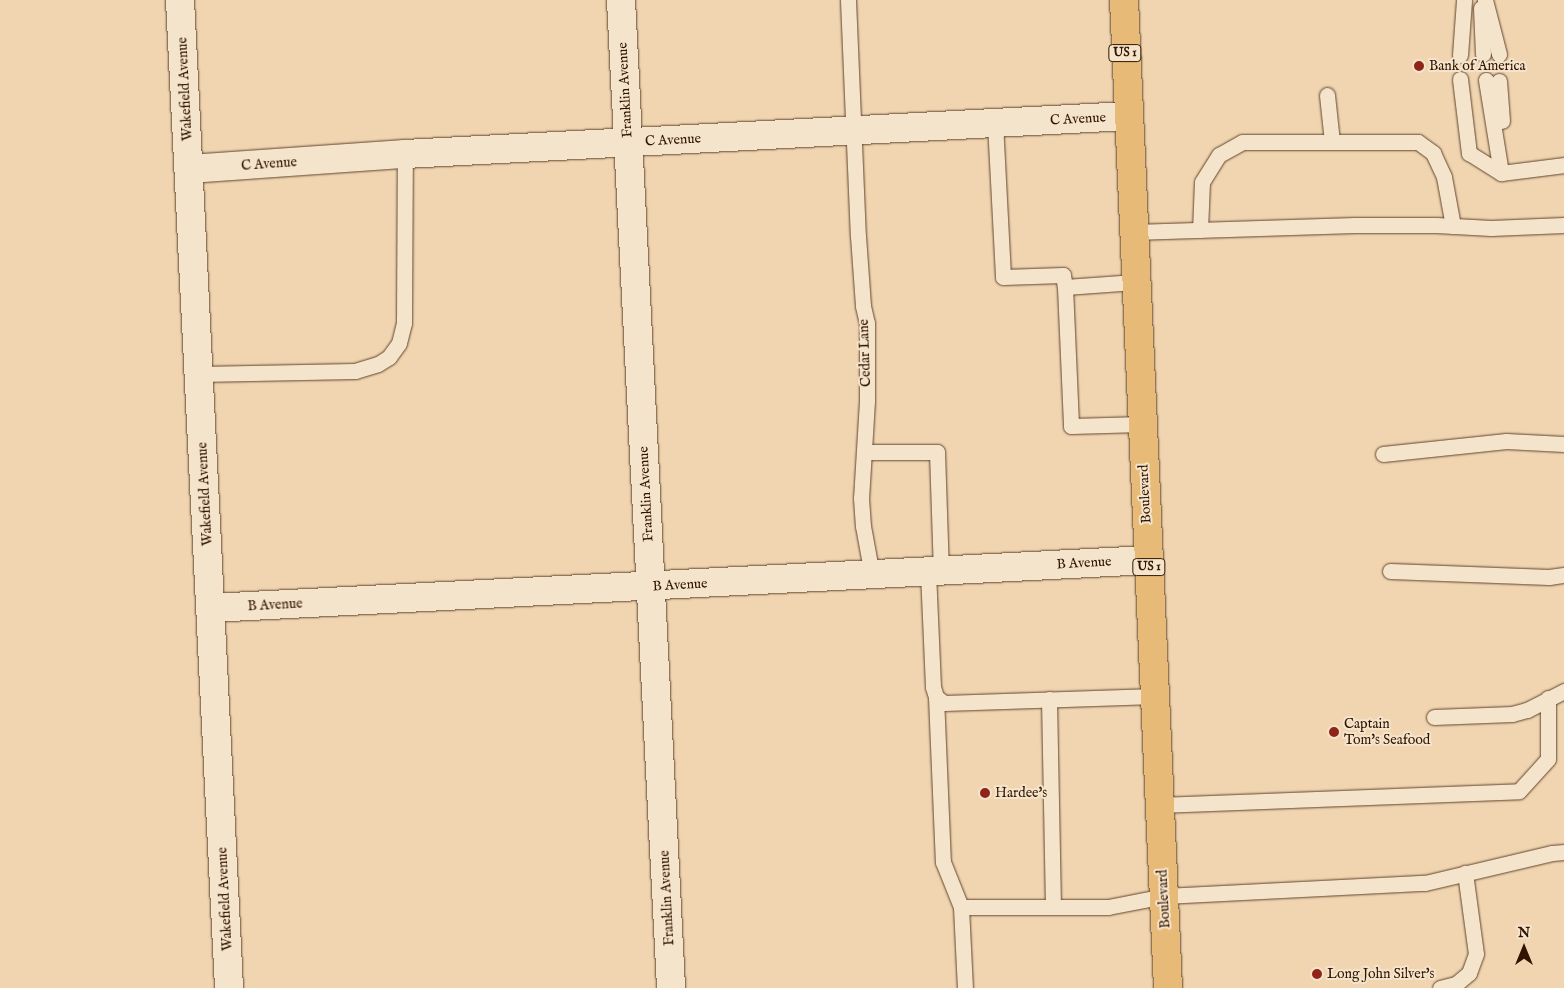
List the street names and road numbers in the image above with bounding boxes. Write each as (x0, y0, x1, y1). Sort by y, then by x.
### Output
street label: Wakefield Avenue (174, 37, 196, 141)
street label: Franklin Avenue (614, 42, 636, 138)
road number: US 1 (1108, 44, 1142, 62)
street label: C Avenue (1050, 109, 1106, 129)
street label: C Avenue (645, 130, 701, 150)
street label: C Avenue (241, 154, 297, 174)
street label: Cedar Lane (855, 319, 875, 387)
street label: Wakefield Avenue (194, 442, 216, 546)
street label: Franklin Avenue (635, 446, 657, 542)
street label: Boulevard (1135, 464, 1155, 524)
street label: B Avenue (1056, 553, 1112, 573)
road number: US 1 (1132, 558, 1166, 576)
street label: B Avenue (652, 575, 708, 595)
street label: B Avenue (247, 595, 303, 615)
street label: Wakefield Avenue (214, 847, 236, 951)
street label: Franklin Avenue (656, 850, 678, 946)
street label: Boulevard (1154, 869, 1174, 929)

